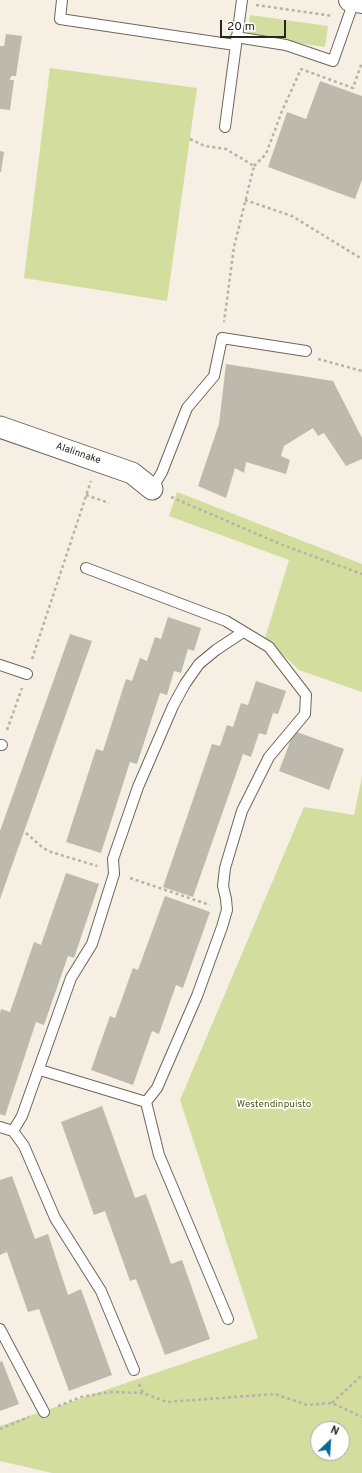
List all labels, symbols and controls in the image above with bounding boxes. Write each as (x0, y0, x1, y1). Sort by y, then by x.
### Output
scale bar (222, 12, 288, 38)
text: 20 m (227, 19, 255, 35)
street label: Alalinnake (54, 441, 102, 467)
park label: Westendinpuisto (237, 1099, 311, 1111)
north arrow (310, 1421, 350, 1461)
text: N (328, 1423, 341, 1439)

